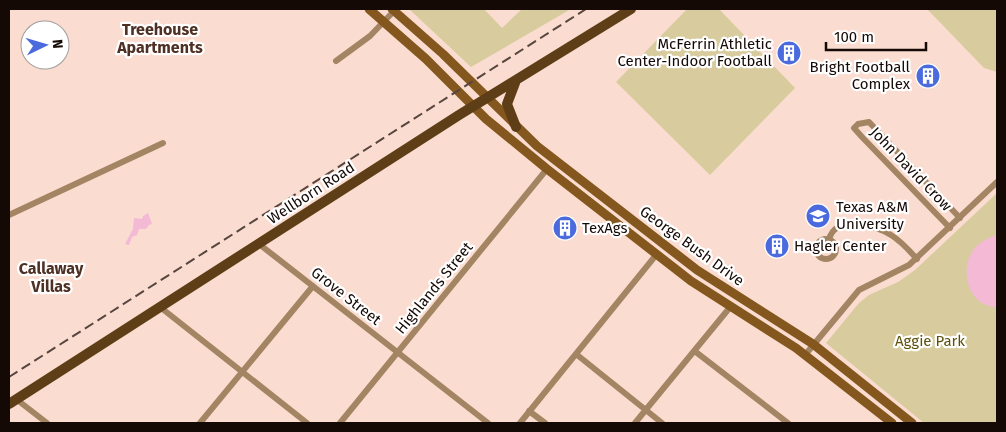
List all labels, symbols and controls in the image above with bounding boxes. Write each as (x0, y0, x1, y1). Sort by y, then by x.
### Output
north arrow (20, 20, 70, 70)
district label: Treehouse Apartments (116, 20, 203, 57)
scale bar (826, 20, 926, 52)
text: 100 m (834, 28, 874, 46)
place label: McFerrin Athletic Center-Indoor Football (617, 35, 773, 70)
text: N (49, 39, 66, 49)
building icon: McFerrin Athletic Center-Indoor Football (776, 40, 802, 66)
place label: Bright Football Complex (810, 58, 911, 93)
building icon: Bright Football Complex (915, 63, 941, 89)
street label: John David Crow (866, 123, 956, 215)
street label: Wellborn Road (264, 158, 358, 228)
place label: Texas A&M University (836, 198, 908, 233)
street label: George Bush Drive (636, 202, 748, 290)
school or university icon: Texas A&M University (805, 203, 831, 229)
building icon: TexAgs (552, 215, 578, 241)
place label: TexAgs (582, 219, 628, 237)
building icon: Hagler Center (764, 233, 790, 259)
place label: Hagler Center (794, 237, 887, 255)
street label: Highlands Street (391, 238, 477, 338)
district label: Callaway Villas (19, 259, 84, 296)
street label: Grove Street (307, 263, 385, 329)
park label: Aggie Park (895, 332, 965, 350)

